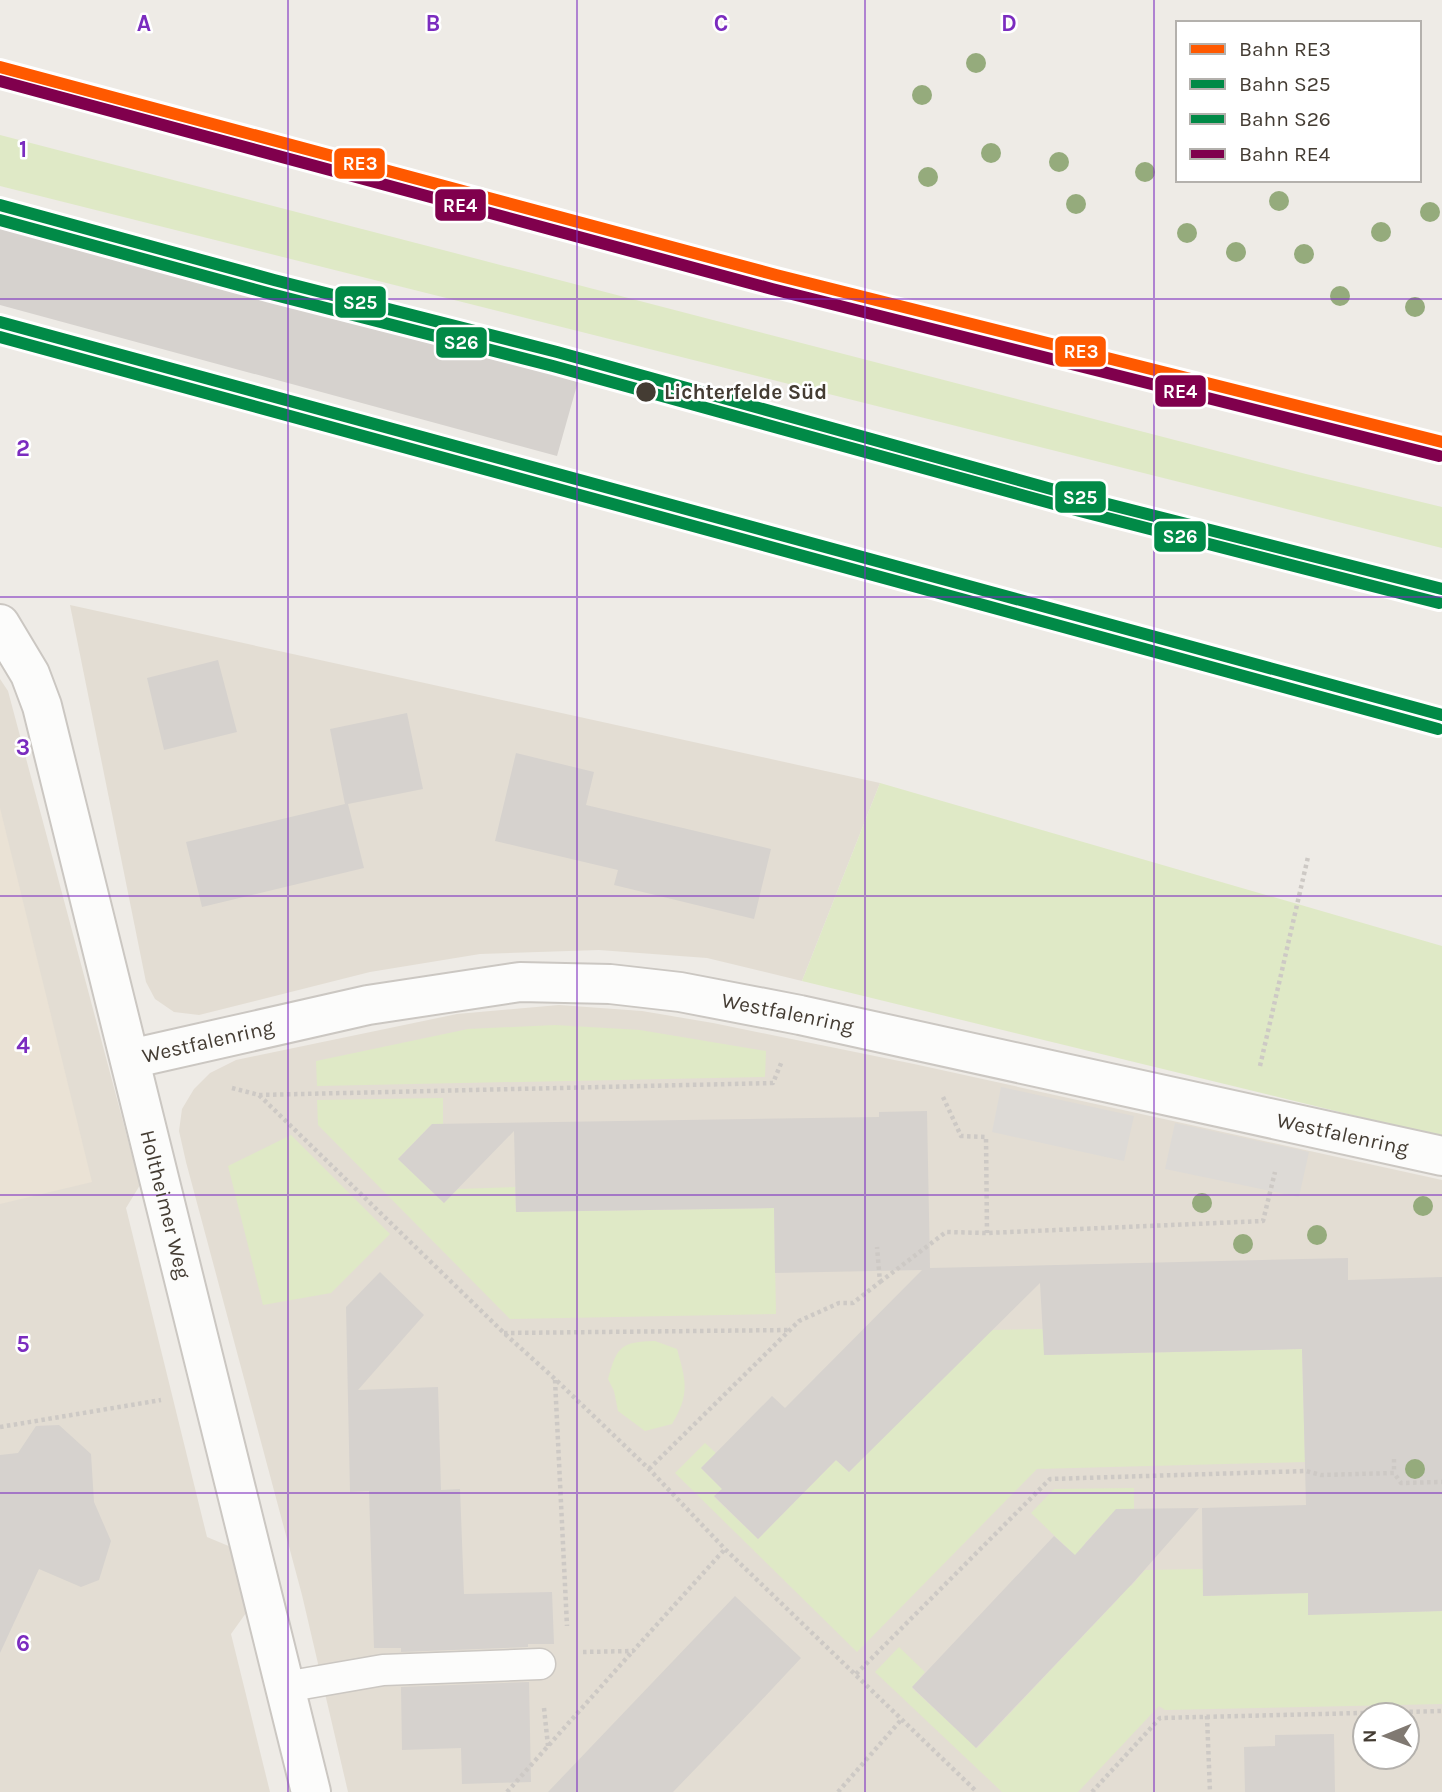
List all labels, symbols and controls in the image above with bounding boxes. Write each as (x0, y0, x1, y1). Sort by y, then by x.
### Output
text: A (137, 10, 151, 37)
text: B (426, 10, 440, 37)
text: C (714, 10, 728, 37)
text: D (1001, 10, 1017, 37)
legend (1176, 21, 1421, 182)
text: Bahn RE3 (1239, 37, 1331, 61)
text: Bahn S25 (1239, 72, 1331, 96)
text: Bahn S26 (1239, 107, 1331, 131)
text: 1 (19, 136, 27, 163)
text: Bahn RE4 (1239, 142, 1331, 166)
line badge: RE3 (333, 147, 386, 180)
text: RE3 (342, 153, 378, 175)
line badge: RE4 (434, 188, 487, 222)
text: RE4 (443, 195, 478, 217)
line badge: S25 (334, 285, 387, 319)
text: S25 (343, 292, 377, 314)
line badge: S26 (435, 326, 488, 359)
text: S26 (443, 332, 479, 354)
line badge: RE3 (1054, 335, 1107, 368)
text: RE3 (1063, 341, 1099, 363)
line badge: RE4 (1154, 374, 1207, 408)
marker: Lichterfelde Süd (634, 380, 658, 404)
place label: Lichterfelde Süd (664, 380, 827, 404)
text: RE4 (1163, 381, 1198, 403)
text: 2 (16, 435, 30, 462)
line badge: S25 (1054, 480, 1107, 514)
text: S25 (1063, 487, 1097, 509)
line badge: S26 (1153, 520, 1207, 553)
text: S26 (1162, 526, 1198, 548)
text: 3 (16, 734, 30, 761)
street label: Westfalenring (720, 988, 856, 1038)
street label: Westfalenring (140, 1015, 276, 1068)
text: 4 (16, 1032, 30, 1059)
street label: Westfalenring (1274, 1108, 1411, 1160)
street label: Holtheimer Weg (135, 1127, 196, 1282)
text: 5 (16, 1331, 30, 1358)
text: 6 (16, 1630, 30, 1657)
north arrow (1351, 1701, 1421, 1771)
text: N (1359, 1729, 1381, 1743)

